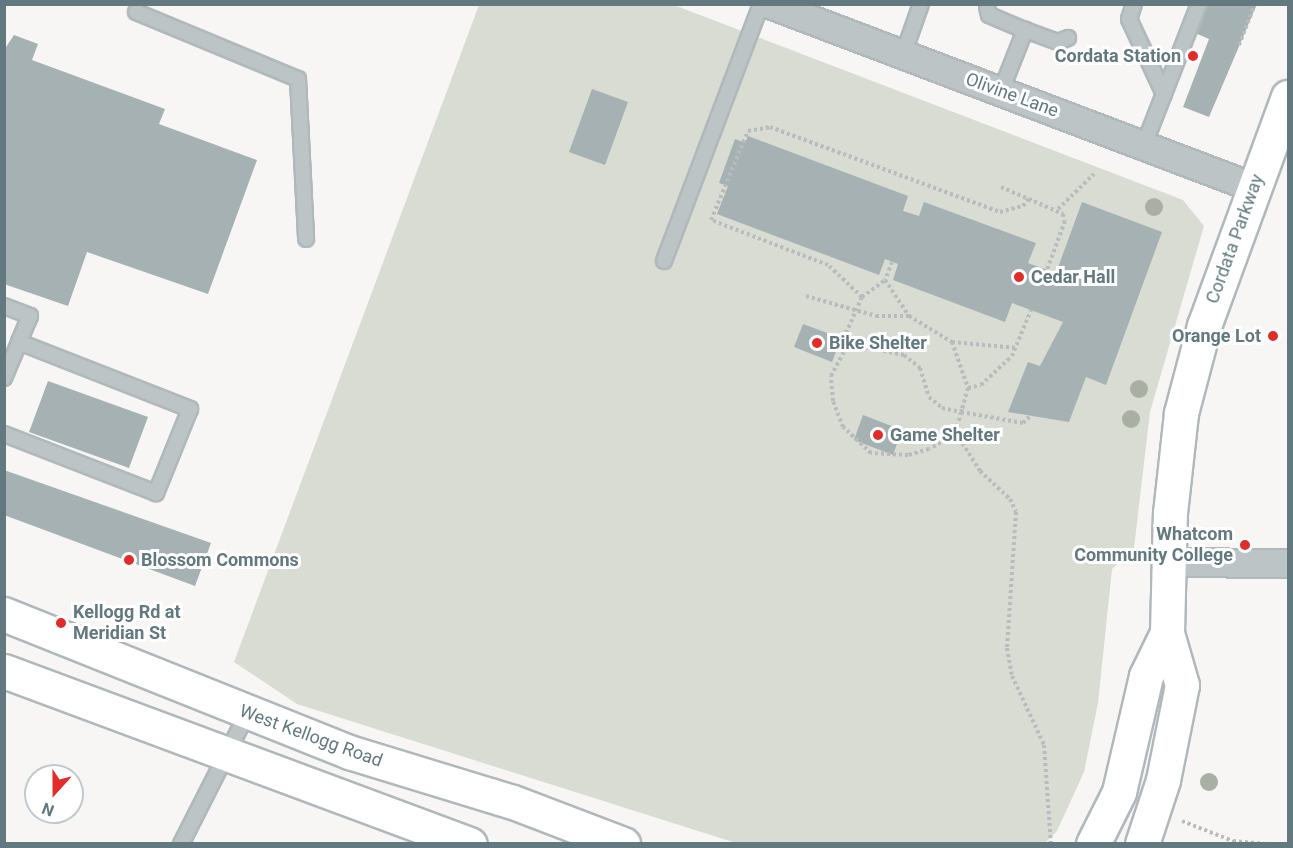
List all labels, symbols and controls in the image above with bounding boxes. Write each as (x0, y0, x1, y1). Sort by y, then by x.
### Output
place label: Cordata Station (1055, 45, 1181, 67)
marker: Cordata Station (1186, 49, 1200, 63)
street label: Olivine Lane (963, 68, 1061, 122)
street label: Cordata Parkway (1202, 171, 1268, 307)
place label: Cedar Hall (1031, 266, 1115, 288)
marker: Cedar Hall (1012, 270, 1026, 284)
place label: Orange Lot (1172, 325, 1261, 347)
marker: Orange Lot (1266, 329, 1280, 343)
place label: Bike Shelter (829, 332, 927, 354)
marker: Bike Shelter (810, 336, 824, 350)
place label: Game Shelter (890, 424, 1000, 446)
marker: Game Shelter (871, 428, 885, 442)
place label: Whatcom Community College (1074, 524, 1233, 566)
marker: Whatcom Community College (1238, 538, 1252, 552)
place label: Blossom Commons (141, 549, 299, 571)
marker: Blossom Commons (122, 553, 136, 567)
place label: Kellogg Rd at Meridian St (73, 602, 181, 644)
marker: Kellogg Rd at Meridian St (54, 616, 68, 630)
street label: West Kellogg Road (237, 700, 385, 772)
north arrow (24, 764, 84, 824)
text: N (39, 799, 57, 820)

